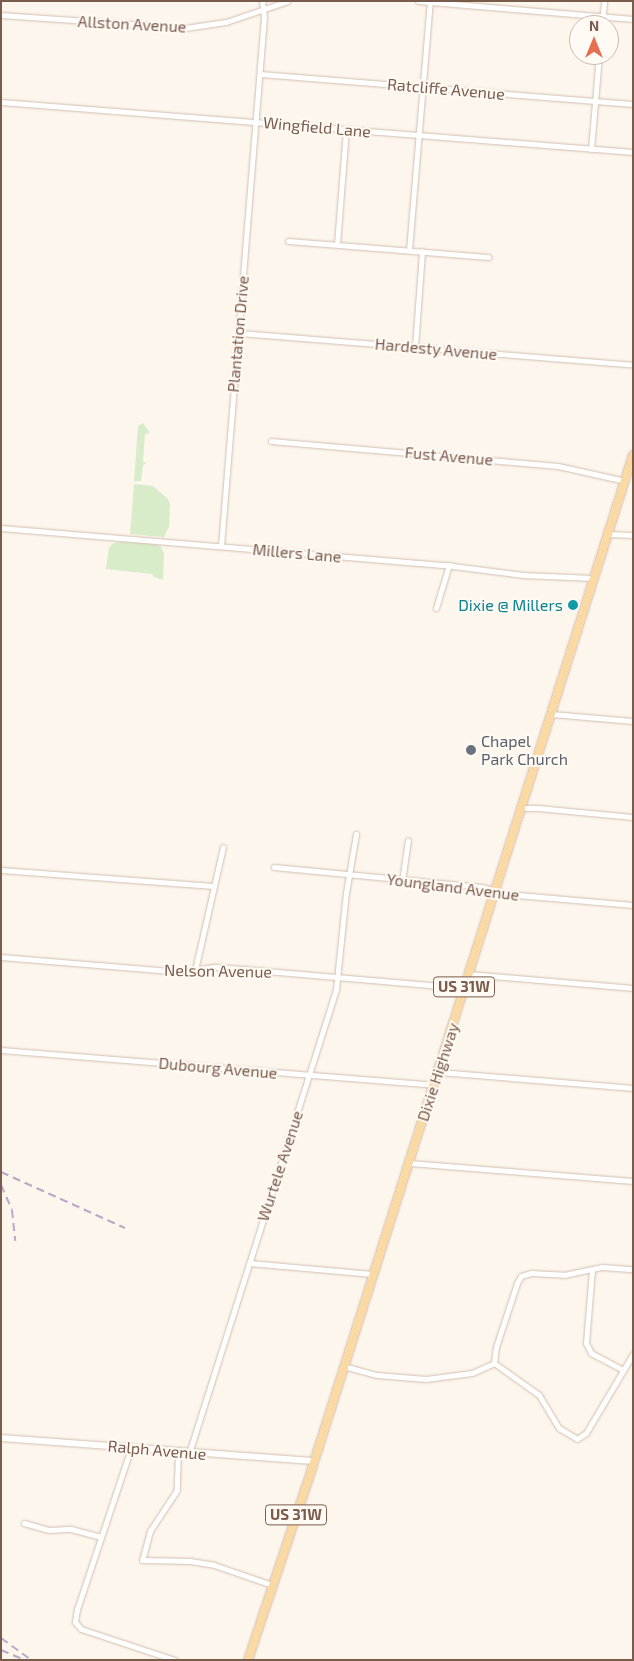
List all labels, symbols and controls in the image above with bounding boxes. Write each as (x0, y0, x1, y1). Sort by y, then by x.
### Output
street label: Allston Avenue (77, 12, 187, 36)
north arrow (569, 15, 619, 65)
text: N (589, 17, 599, 34)
street label: Ratcliffe Avenue (386, 74, 506, 104)
street label: Wingfield Lane (262, 113, 372, 141)
street label: Plantation Drive (223, 275, 253, 393)
street label: Hardesty Avenue (374, 334, 498, 364)
street label: Fust Avenue (404, 443, 494, 469)
street label: Millers Lane (252, 540, 342, 566)
place label: Dixie @ Millers (458, 595, 563, 615)
marker: Dixie @ Millers (567, 599, 579, 611)
place label: Chapel Park Church (481, 731, 568, 769)
marker: Chapel Park Church (465, 744, 477, 756)
street label: Youngland Avenue (385, 869, 521, 905)
street label: Nelson Avenue (164, 960, 272, 982)
road number: US 31W (433, 974, 495, 1000)
street label: Dixie Highway (413, 1020, 463, 1124)
street label: Dubourg Avenue (158, 1053, 278, 1083)
street label: Wurtele Avenue (253, 1108, 307, 1224)
street label: Ralph Avenue (107, 1436, 207, 1464)
road number: US 31W (265, 1502, 327, 1528)

